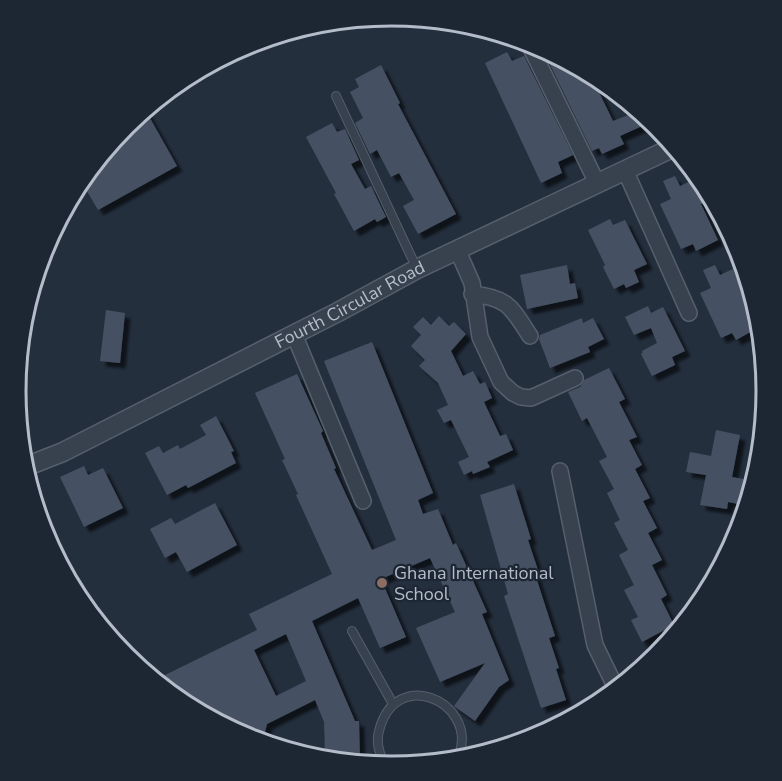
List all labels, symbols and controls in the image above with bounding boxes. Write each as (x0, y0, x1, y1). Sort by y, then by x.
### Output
street label: Fourth Circular Road (271, 255, 429, 354)
place label: Ghana International School (394, 561, 554, 606)
marker: Ghana International School (375, 576, 389, 590)

